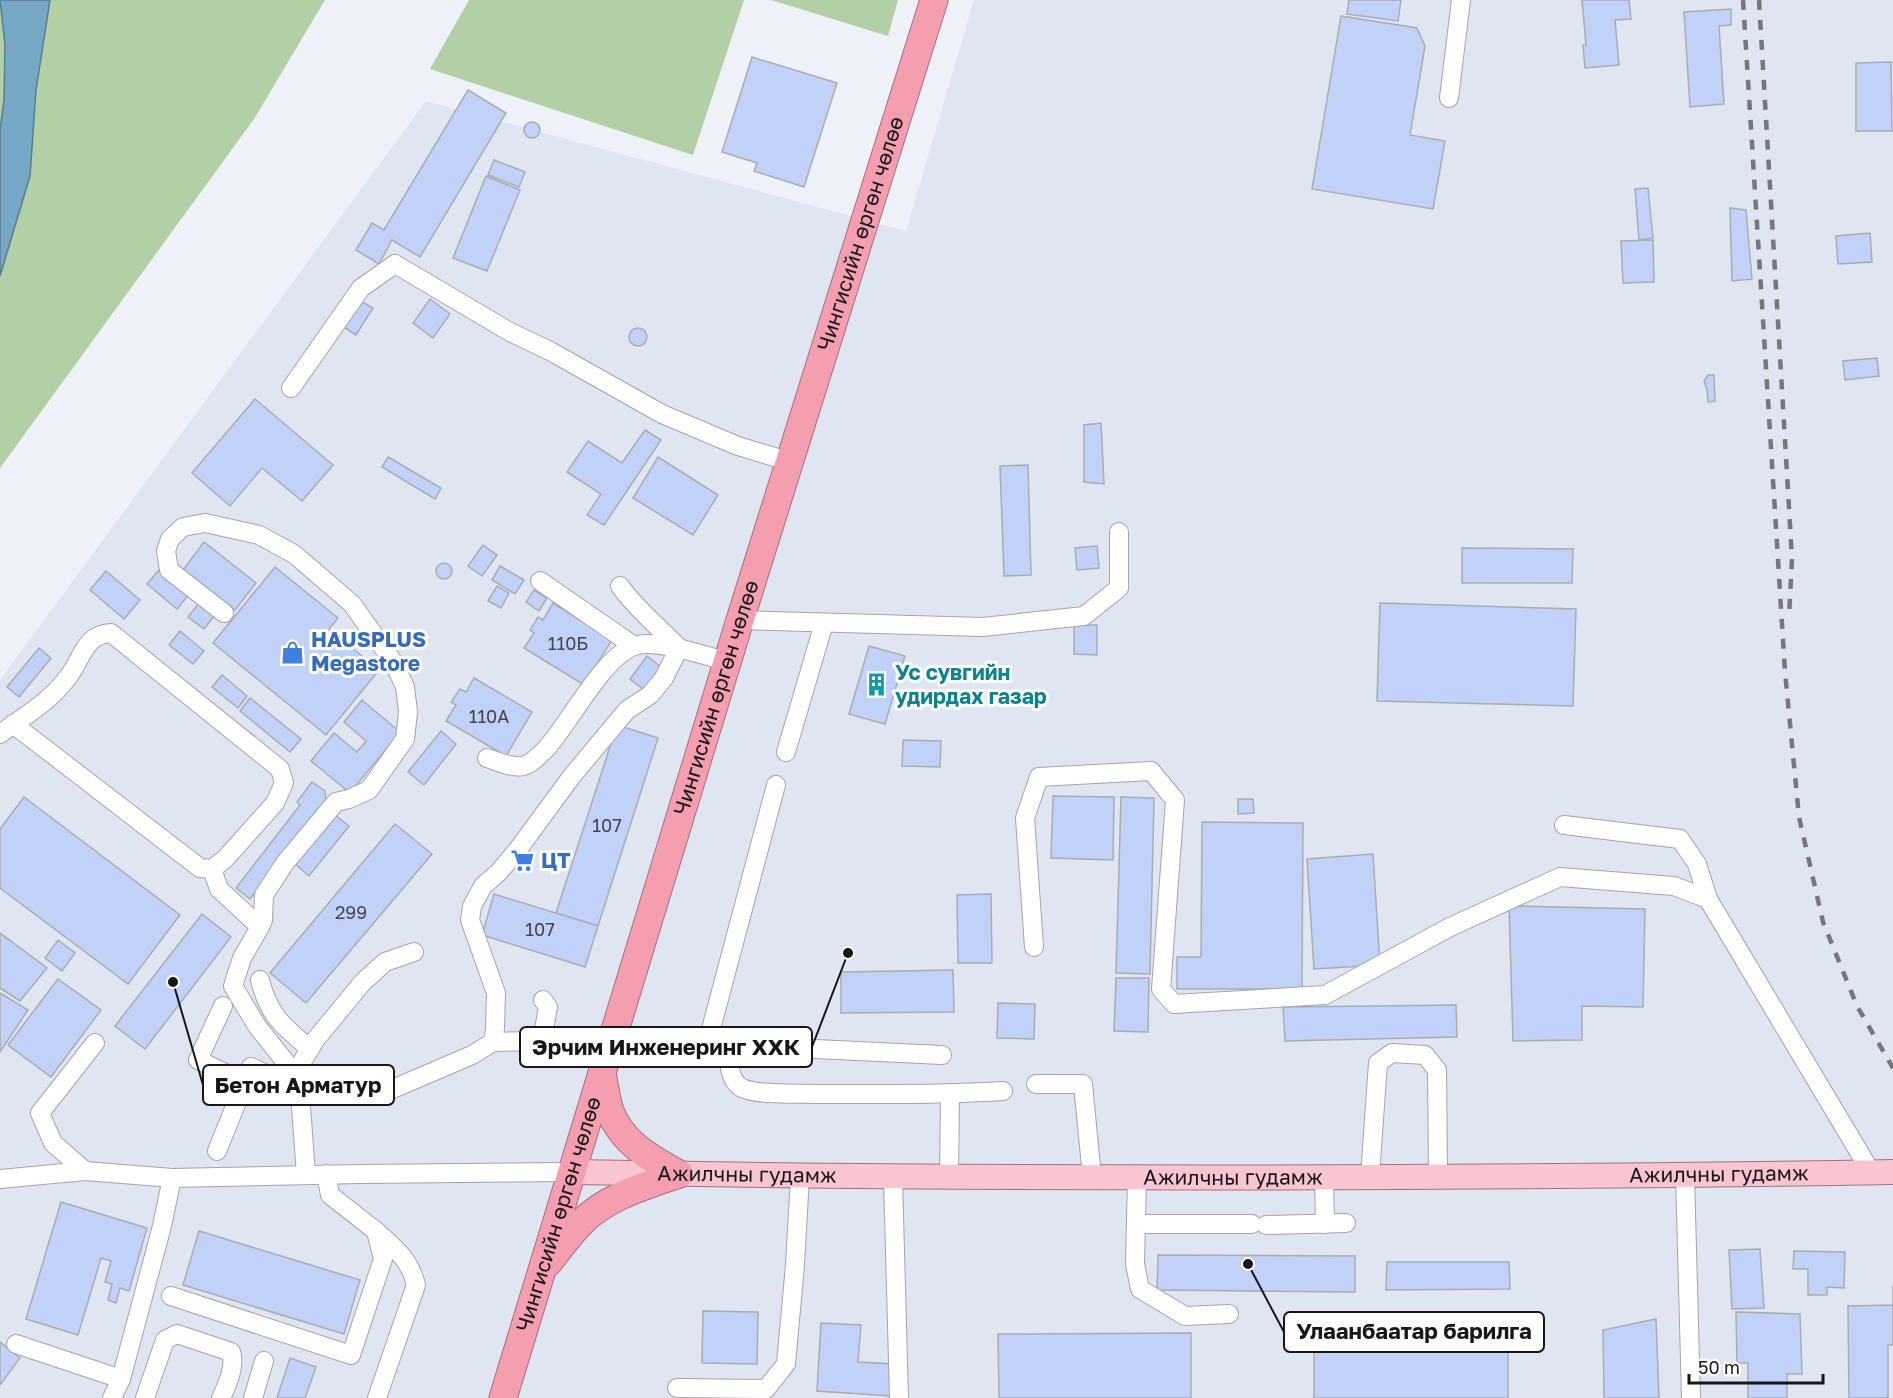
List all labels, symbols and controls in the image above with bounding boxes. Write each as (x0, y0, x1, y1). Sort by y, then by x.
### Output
street label: Чингисийн өргөн чөлөө (811, 113, 909, 354)
street label: Чингисийн өргөн чөлөө (667, 577, 764, 818)
place label: HAUSPLUS Megastore (311, 626, 426, 676)
house number: 110Б (548, 632, 588, 654)
shop icon: HAUSPLUS Megastore (280, 639, 306, 665)
place label: Ус сувгийн удирдах газар (895, 659, 1047, 709)
building icon: Ус сувгийн удирдах газар (864, 672, 890, 698)
house number: 110А (469, 705, 509, 727)
house number: 107 (592, 814, 622, 836)
place label: ЦТ (541, 847, 571, 873)
supermarket icon: ЦТ (510, 848, 536, 874)
house number: 299 (335, 901, 367, 923)
house number: 107 (525, 918, 555, 940)
callout: Эрчим Инженеринг ХХК (520, 1027, 812, 1067)
text: Эрчим Инженеринг ХХК (532, 1033, 800, 1060)
callout: Бетон Арматур (203, 1065, 394, 1105)
text: Бетон Арматур (214, 1071, 382, 1098)
street label: Чингисийн өргөн чөлөө (510, 1093, 606, 1335)
street label: Ажилчны гудамж (657, 1159, 837, 1188)
street label: Ажилчны гудамж (1629, 1159, 1809, 1187)
street label: Ажилчны гудамж (1143, 1163, 1323, 1190)
callout: Улаанбаатар барилга (1284, 1312, 1544, 1352)
text: Улаанбаатар барилга (1296, 1317, 1532, 1344)
scale bar (1689, 1347, 1822, 1385)
text: 50 m (1698, 1356, 1740, 1378)

